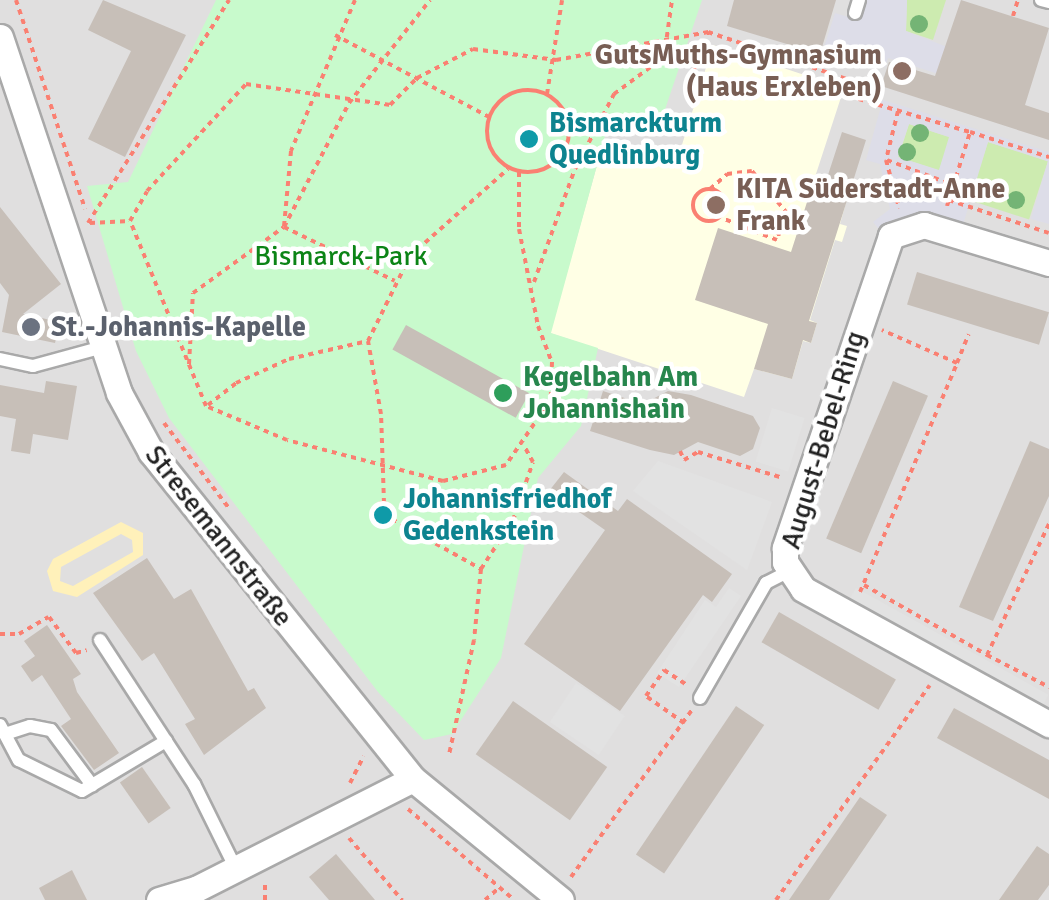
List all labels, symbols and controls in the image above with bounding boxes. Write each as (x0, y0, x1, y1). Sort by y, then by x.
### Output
place label: GutsMuths-Gymnasium (Haus Erxleben) (595, 38, 882, 104)
marker: GutsMuths-Gymnasium (Haus Erxleben) (891, 60, 913, 82)
place label: Bismarckturm Quedlinburg (549, 106, 722, 172)
marker: Bismarckturm Quedlinburg (518, 128, 540, 150)
place label: KITA Süderstadt-Anne Frank (736, 172, 1005, 238)
marker: KITA Süderstadt-Anne Frank (705, 194, 727, 216)
park label: Bismarck-Park (254, 239, 428, 273)
place label: St.-Johannis-Kapelle (51, 310, 306, 344)
marker: St.-Johannis-Kapelle (20, 316, 42, 338)
street label: August-Bebel-Ring (774, 327, 872, 553)
place label: Kegelbahn Am Johannishain (523, 360, 698, 426)
marker: Kegelbahn Am Johannishain (492, 382, 514, 404)
street label: Stresemannstraße (138, 439, 300, 633)
place label: Johannisfriedhof Gedenkstein (403, 482, 611, 548)
marker: Johannisfriedhof Gedenkstein (372, 504, 394, 526)

